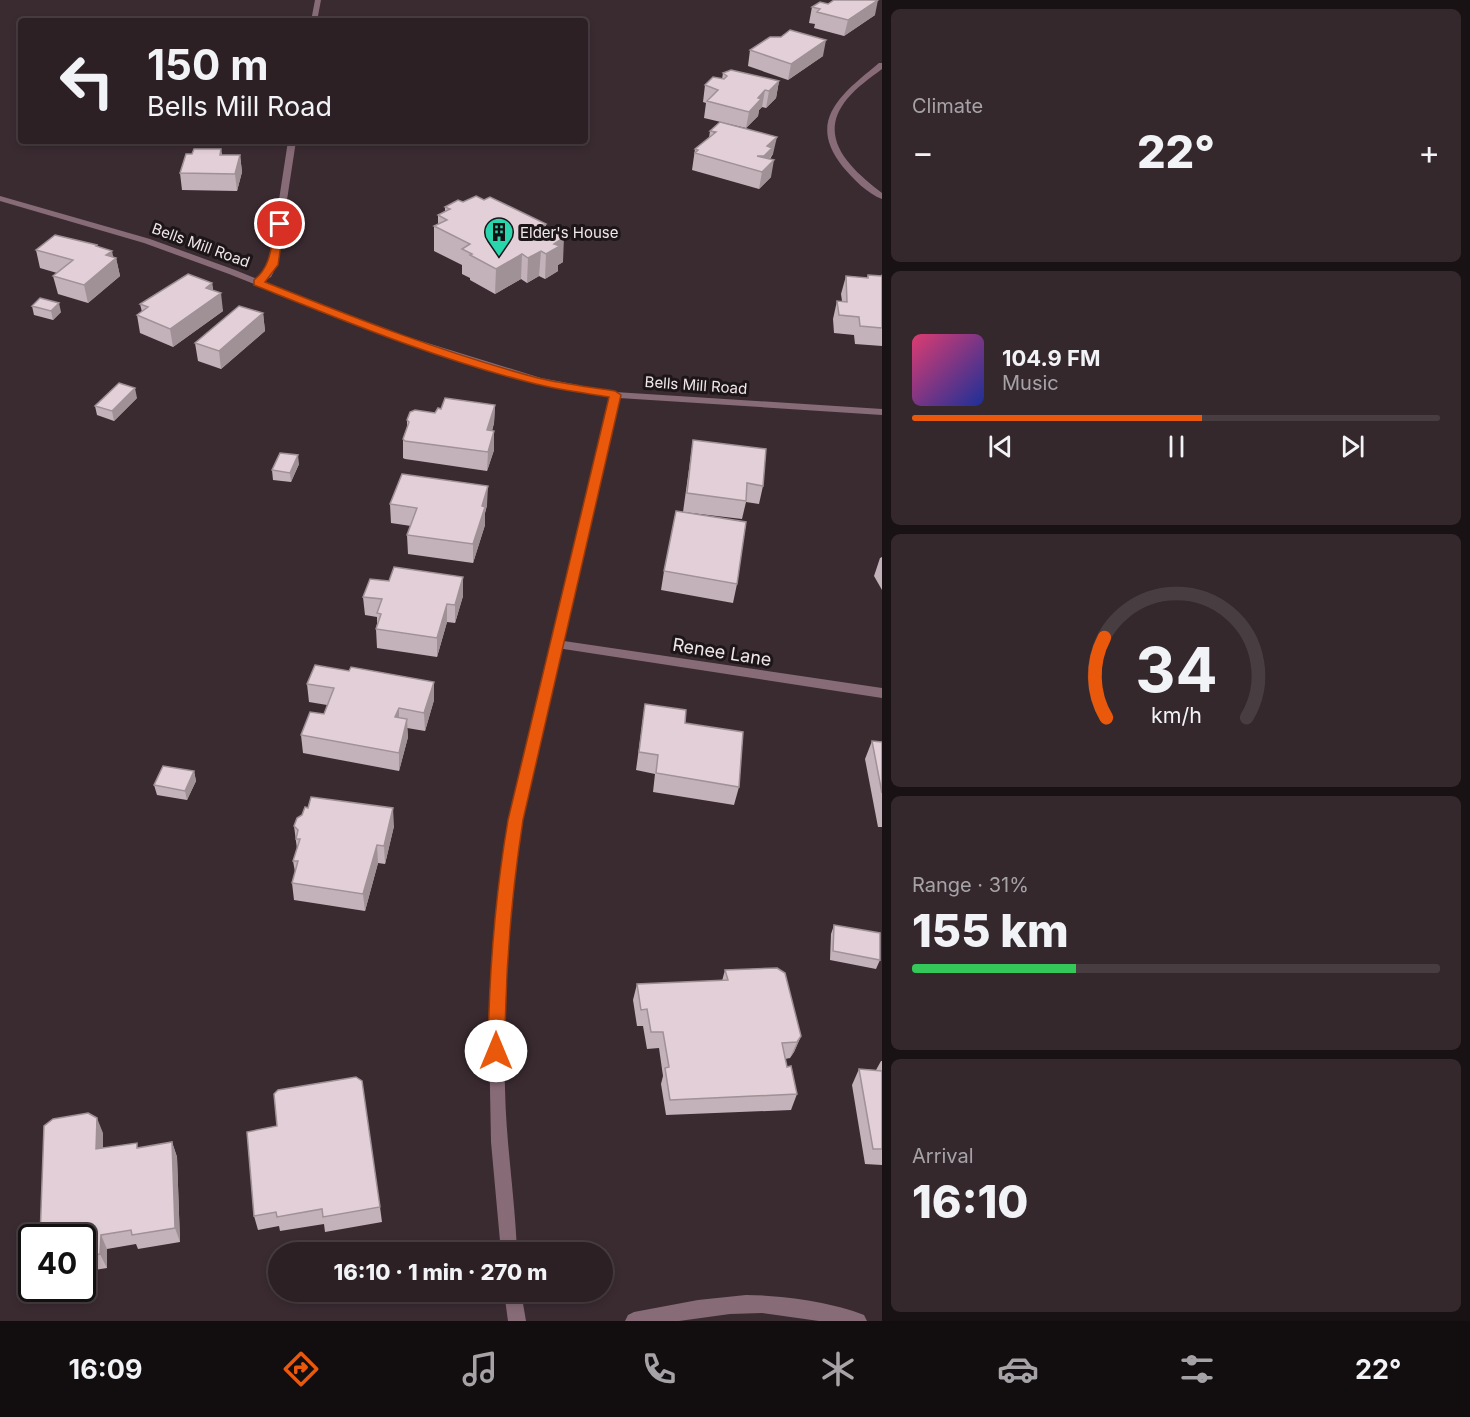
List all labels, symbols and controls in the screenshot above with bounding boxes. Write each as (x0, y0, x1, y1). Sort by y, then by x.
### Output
text: 150 m (147, 39, 269, 90)
icon: left (48, 42, 126, 120)
text: Bells Mill Road (147, 90, 332, 123)
text: Climate (912, 94, 983, 118)
text: 22° (1137, 124, 1215, 179)
text: − (912, 132, 934, 172)
text: + (1418, 132, 1440, 172)
pin (254, 198, 305, 249)
icon: arrive (263, 207, 296, 240)
building icon: Elder's House (483, 216, 515, 258)
street label: Bells Mill Road (149, 218, 253, 272)
place label: Elder's House (520, 223, 619, 242)
text: 104.9 FM (1002, 345, 1100, 371)
text: Music (1002, 371, 1059, 395)
street label: Bells Mill Road (644, 372, 748, 398)
icon: previous (984, 430, 1017, 463)
icon: pause (1160, 430, 1193, 463)
icon: next (1336, 430, 1369, 463)
text: 34 (1135, 632, 1217, 707)
street label: Renee Lane (671, 634, 773, 670)
text: km/h (1151, 702, 1201, 728)
text: Range · 31% (912, 873, 1029, 897)
text: 155 km (912, 903, 1069, 958)
position arrow (464, 1019, 528, 1083)
text: Arrival (912, 1144, 974, 1168)
text: 16:10 (912, 1174, 1029, 1229)
speed limit sign: 40 (18, 1224, 96, 1302)
text: 16:10 · 1 min · 270 m (334, 1259, 547, 1285)
icon: directions (280, 1348, 322, 1390)
icon: music (459, 1348, 501, 1390)
icon: phone (638, 1348, 680, 1390)
icon: climate (817, 1348, 859, 1390)
icon: car (997, 1348, 1039, 1390)
icon: filters (1176, 1348, 1218, 1390)
text: 16:09 (69, 1353, 143, 1386)
text: 22° (1355, 1353, 1401, 1386)

